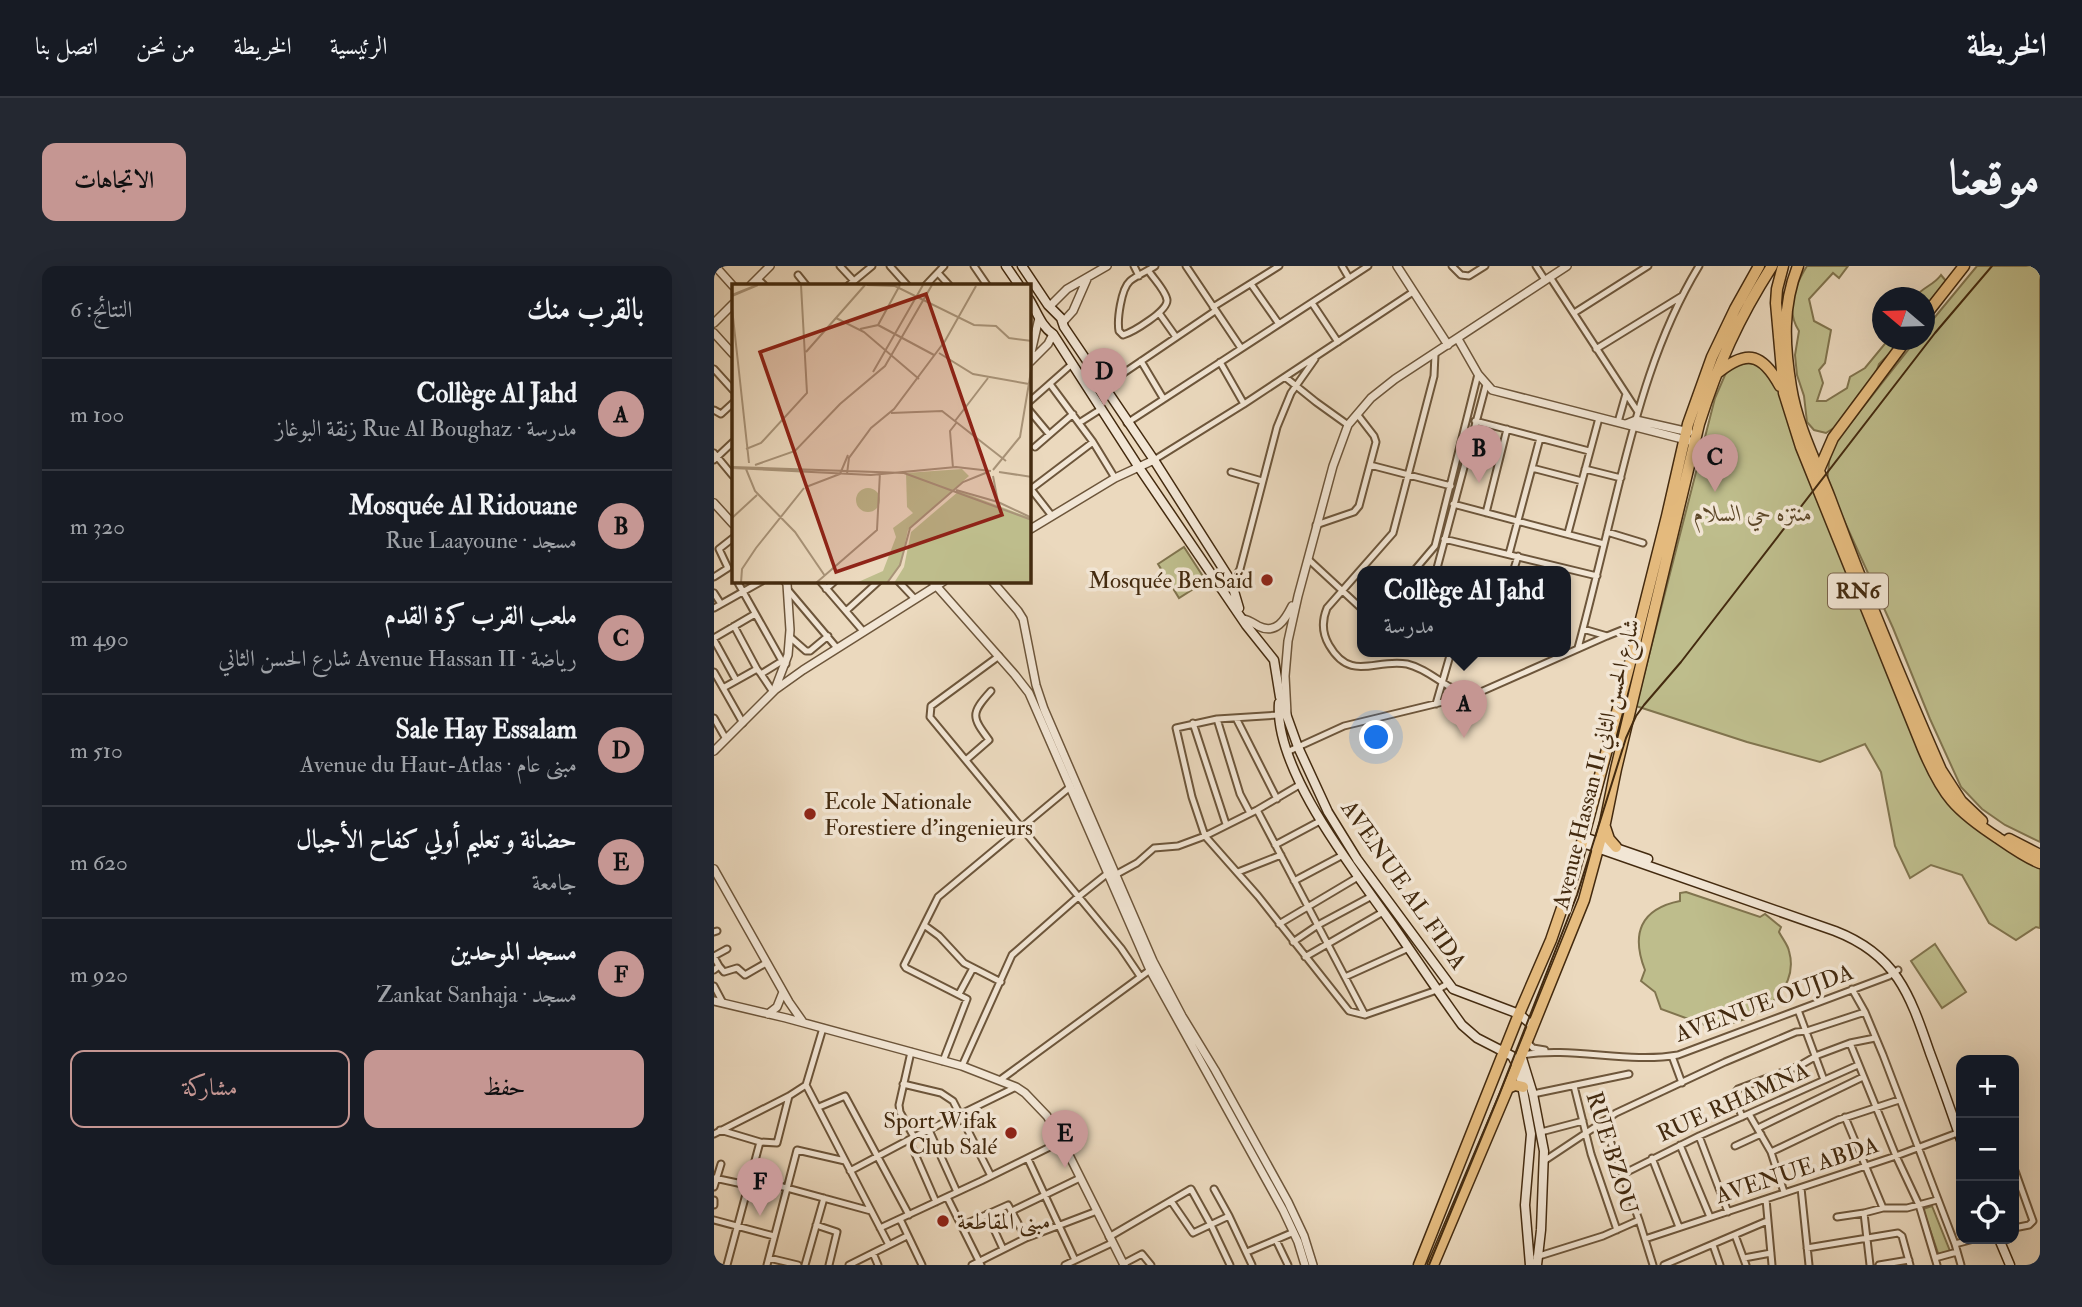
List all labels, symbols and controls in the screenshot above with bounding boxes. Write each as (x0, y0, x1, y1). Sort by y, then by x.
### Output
text: الخريطة (1967, 25, 2047, 66)
text: اتصل بنا (35, 31, 98, 62)
text: من نحن (136, 31, 195, 62)
text: الخريطة (233, 31, 292, 62)
text: الرئيسية (330, 31, 387, 62)
button: الاتجاهات (42, 143, 186, 221)
text: موقعنا (1948, 148, 2040, 209)
inset map (732, 284, 1031, 583)
north arrow (1872, 287, 1935, 350)
text: بالقرب منك (527, 291, 644, 328)
text: النتائج: 6 (70, 295, 133, 324)
pin: D (1081, 348, 1127, 406)
text: Collège Al Jahd (417, 378, 577, 410)
text: 100 m (70, 400, 124, 429)
text: A (614, 400, 628, 429)
text: مدرسة · Rue Al Boughaz زنقة البوغاز (275, 414, 577, 443)
pin: B (1456, 425, 1502, 483)
pin: C (1692, 434, 1738, 492)
text: Mosquée Al Ridouane (349, 490, 577, 522)
park label: منتزه حي السلام (1694, 499, 1812, 533)
text: 320 m (70, 512, 125, 541)
text: B (613, 512, 629, 541)
text: مسجد · Rue Laayoune (385, 526, 577, 555)
place label: Mosquée BenSaïd (1088, 566, 1253, 595)
popup (1357, 566, 1571, 657)
marker: Mosquée BenSaïd (1259, 572, 1275, 588)
road number: RN6 (1828, 574, 1888, 608)
text: Collège Al Jahd (1384, 575, 1544, 607)
text: ملعب القرب كرة القدم (384, 600, 577, 632)
text: مدرسة (1384, 611, 1435, 640)
street label: Avenue Hassan II شارع الحسن الثاني (1546, 616, 1651, 914)
text: 490 m (70, 624, 129, 653)
text: C (613, 624, 629, 653)
text: رياضة · Avenue Hassan II شارع الحسن الثاني (218, 644, 577, 673)
pin: A (1441, 680, 1487, 738)
text: Sale Hay Essalam (396, 714, 577, 746)
your location (1359, 720, 1393, 754)
text: 510 m (70, 736, 123, 765)
text: D (612, 736, 630, 765)
text: مبنى عام · Avenue du Haut-Atlas (300, 750, 577, 779)
place label: Ecole Nationale Forestiere d'ingenieurs (824, 787, 1033, 842)
street label: AVENUE AL FIDA (1334, 794, 1473, 976)
marker: Ecole Nationale Forestiere d'ingenieurs (802, 806, 818, 822)
text: حضانة و تعليم أولي كفاح الأجيال (296, 824, 577, 856)
text: 620 m (70, 848, 128, 877)
text: E (613, 848, 629, 877)
text: جامعة (532, 868, 577, 897)
text: مسجد الموحدين (450, 936, 577, 968)
street label: AVENUE OUJDA (1670, 957, 1857, 1049)
text: 920 m (70, 960, 128, 989)
text: F (614, 960, 628, 989)
text: مسجد · Zankat Sanhaja (376, 980, 577, 1009)
button: مشاركة (70, 1050, 350, 1128)
button: حفظ (364, 1050, 644, 1128)
street label: RUE RHAMNA (1652, 1055, 1814, 1148)
map controls (1956, 1055, 2019, 1244)
button: + (1956, 1055, 2019, 1118)
street label: RUE BZOU (1580, 1088, 1644, 1218)
place label: Sport Wifak Club Salé (883, 1106, 997, 1161)
pin: E (1042, 1110, 1088, 1168)
button: − (1956, 1118, 2019, 1181)
marker: Sport Wifak Club Salé (1003, 1125, 1019, 1141)
street label: AVENUE ABDA (1711, 1130, 1883, 1210)
pin: F (737, 1158, 783, 1216)
button: locate (1956, 1181, 2019, 1244)
place label: مبنى المقاطعة (957, 1207, 1050, 1237)
marker: مبنى المقاطعة (935, 1213, 951, 1229)

